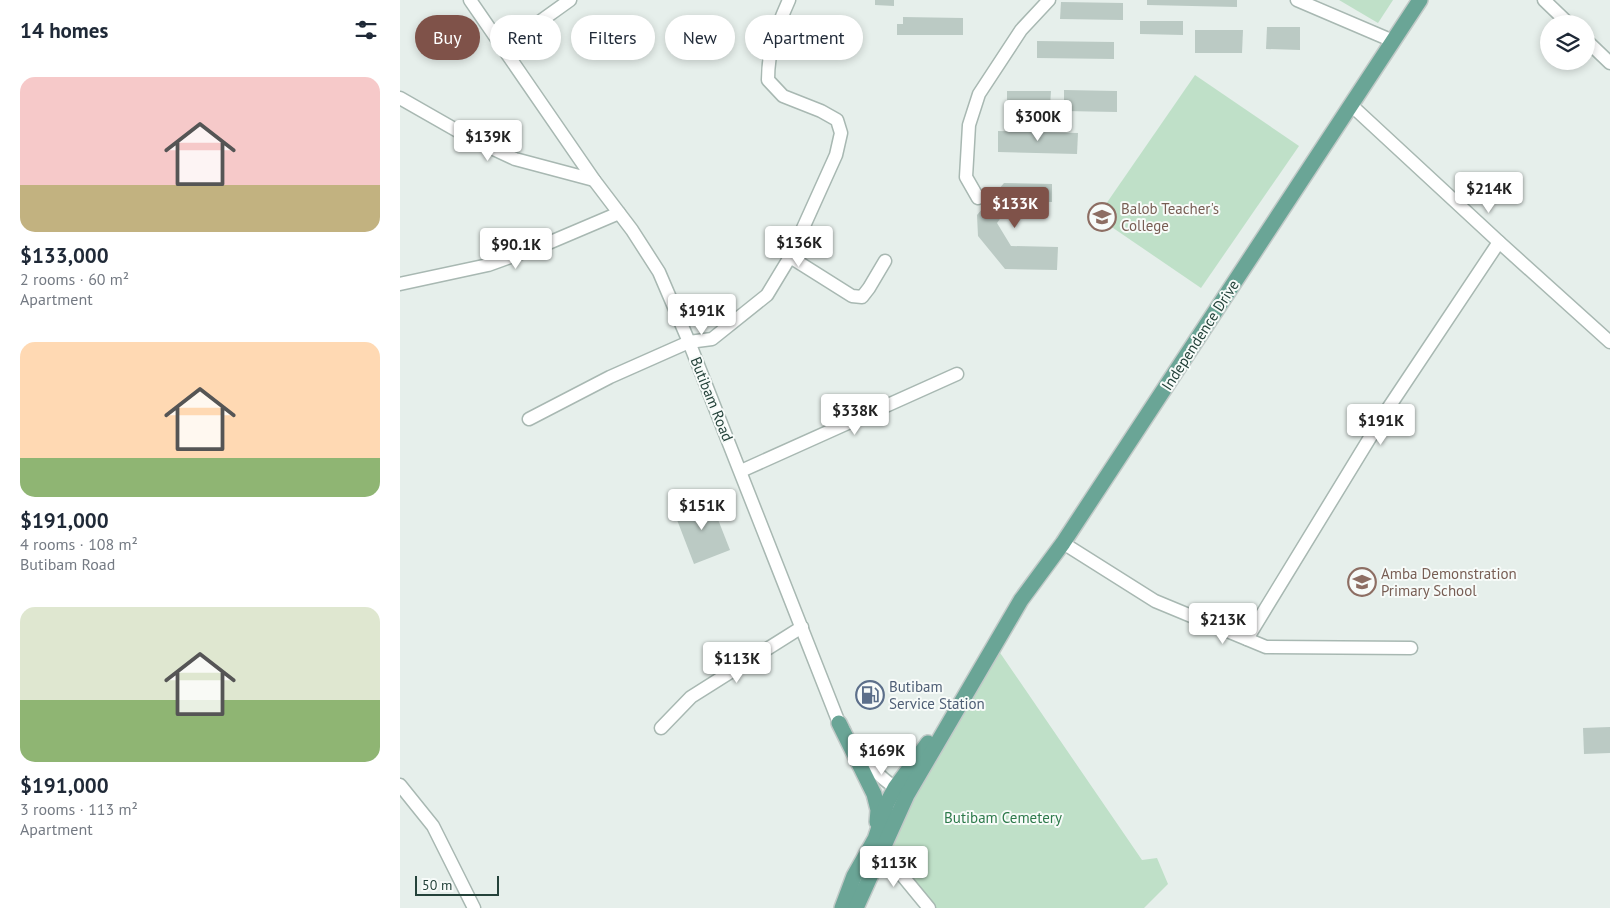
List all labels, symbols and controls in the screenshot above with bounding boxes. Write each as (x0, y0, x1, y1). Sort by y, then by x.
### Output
chip: Buy (415, 15, 480, 60)
chip: Rent (490, 15, 561, 60)
chip: Filters (571, 15, 655, 60)
chip: New (665, 15, 735, 60)
chip: Apartment (745, 15, 863, 60)
map controls (1540, 15, 1595, 70)
button: layers (1540, 15, 1595, 70)
icon: filters (352, 16, 380, 44)
text: 14 homes (20, 17, 108, 44)
pin: $300K (1003, 100, 1073, 142)
text: $300K (1015, 106, 1061, 126)
icon: home (155, 109, 245, 199)
pin: $139K (453, 120, 523, 162)
text: $139K (465, 126, 511, 146)
pin: $214K (1454, 172, 1524, 214)
text: $214K (1466, 178, 1512, 198)
pin: $133K (980, 186, 1050, 229)
text: $133K (992, 193, 1038, 213)
place label: Balob Teacher's College (1121, 199, 1219, 235)
school or university icon: Balob Teacher's College (1087, 202, 1117, 232)
pin: $136K (764, 226, 834, 268)
pin: $90.1K (475, 228, 557, 270)
text: $136K (776, 232, 822, 252)
text: $90.1K (491, 234, 541, 254)
text: $133,000 (20, 242, 109, 269)
text: 2 rooms · 60 m² (20, 269, 129, 289)
street label: Independence Drive (1157, 276, 1243, 394)
text: Apartment (20, 289, 93, 309)
pin: $191K (667, 294, 737, 336)
text: $191K (679, 300, 725, 320)
street label: Butibam Road (686, 354, 738, 444)
icon: home (155, 374, 245, 464)
pin: $338K (820, 394, 890, 436)
text: $338K (832, 400, 878, 420)
pin: $191K (1346, 404, 1416, 446)
text: $191K (1358, 410, 1404, 430)
pin: $151K (667, 488, 737, 531)
text: $151K (679, 495, 725, 515)
text: $191,000 (20, 507, 109, 534)
text: 4 rooms · 108 m² (20, 534, 138, 554)
text: Butibam Road (20, 554, 115, 574)
place label: Amba Demonstration Primary School (1381, 564, 1517, 600)
school or university icon: Amba Demonstration Primary School (1347, 567, 1377, 597)
pin: $213K (1188, 602, 1258, 645)
text: $213K (1200, 609, 1246, 629)
icon: home (155, 639, 245, 729)
pin: $113K (702, 642, 772, 684)
text: $113K (714, 648, 760, 668)
place label: Butibam Service Station (889, 677, 985, 713)
fuel station icon: Butibam Service Station (855, 680, 885, 710)
pin: $169K (847, 734, 917, 776)
text: $169K (859, 740, 905, 760)
text: $191,000 (20, 772, 109, 799)
text: 3 rooms · 113 m² (20, 799, 138, 819)
park label: Butibam Cemetery (944, 808, 1062, 827)
text: Apartment (20, 819, 93, 839)
pin: $113K (859, 846, 929, 888)
text: $113K (871, 852, 917, 872)
scale bar (415, 873, 499, 896)
text: 50 m (422, 876, 452, 894)

